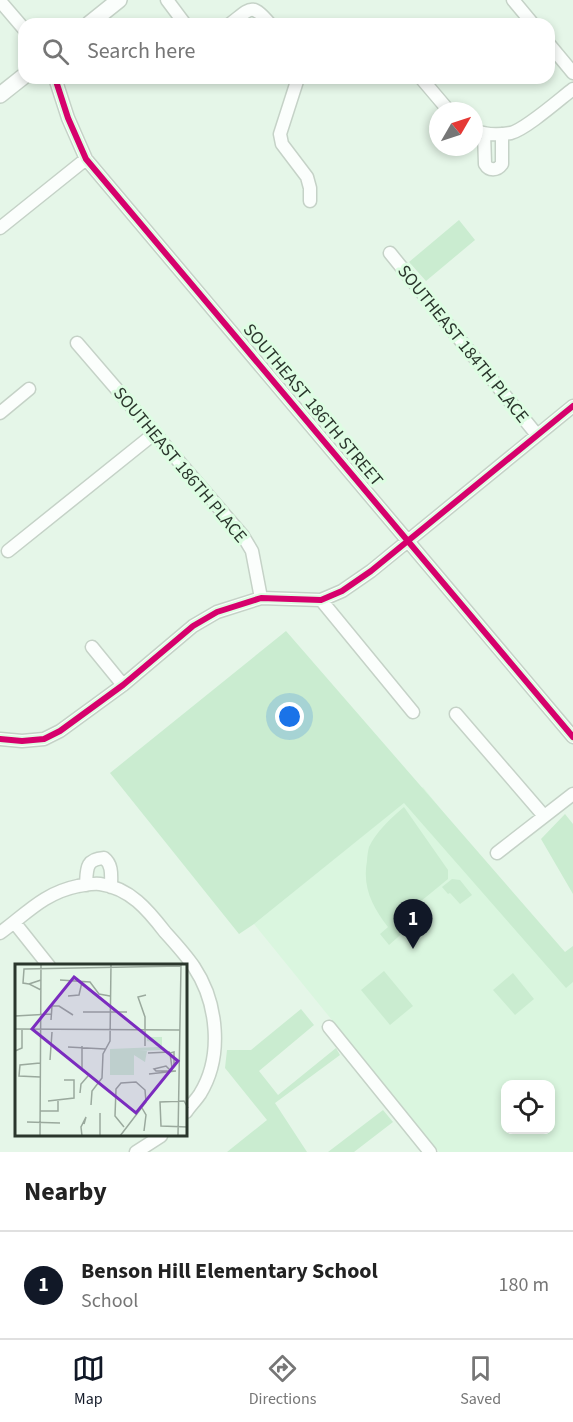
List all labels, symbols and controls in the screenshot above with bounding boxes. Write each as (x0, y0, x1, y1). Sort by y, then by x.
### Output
search box (18, 18, 555, 84)
icon: search (39, 35, 72, 68)
text: Search here (87, 35, 195, 67)
north arrow (429, 102, 483, 156)
street label: SOUTHEAST 184TH PLACE (391, 260, 535, 428)
street label: SOUTHEAST 186TH STREET (237, 318, 389, 492)
street label: SOUTHEAST 186TH PLACE (107, 382, 253, 548)
your location (275, 702, 304, 731)
pin: 1 (394, 900, 432, 949)
inset map (15, 964, 188, 1137)
map controls (501, 1080, 555, 1134)
button: locate (501, 1080, 555, 1134)
text: Nearby (24, 1173, 107, 1210)
text: Benson Hill Elementary School (81, 1255, 378, 1287)
text: 1 (38, 1271, 49, 1299)
text: 180 m (499, 1271, 549, 1299)
text: School (81, 1287, 138, 1315)
tab: Map (72, 1352, 105, 1410)
tab: Directions (249, 1352, 316, 1410)
tab: Saved (460, 1352, 501, 1410)

